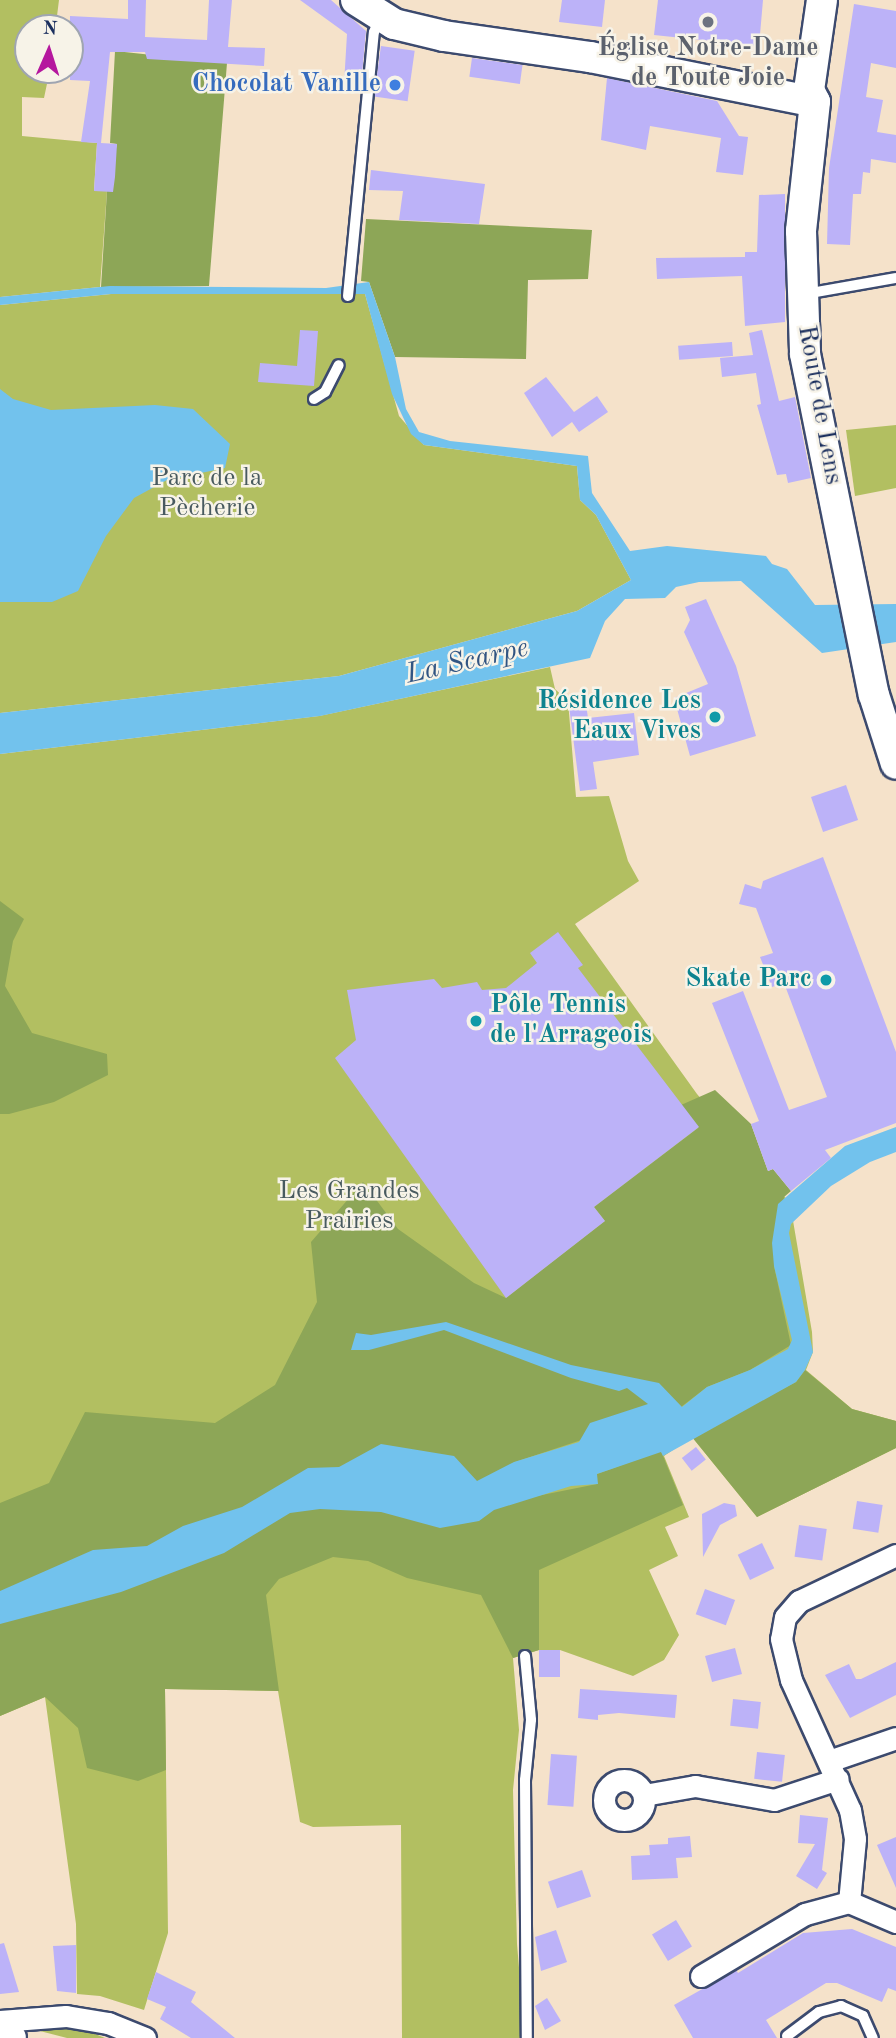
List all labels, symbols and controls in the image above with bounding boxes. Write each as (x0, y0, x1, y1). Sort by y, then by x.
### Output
north arrow (14, 14, 84, 84)
marker: Église Notre-Dame de Toute Joie (700, 14, 716, 30)
text: N (42, 20, 58, 39)
place label: Église Notre-Dame de Toute Joie (597, 33, 819, 94)
place label: Chocolat Vanille (192, 69, 381, 101)
marker: Chocolat Vanille (387, 77, 403, 93)
street label: Route de Lens (790, 323, 848, 487)
park label: Parc de la Pècherie (151, 463, 263, 524)
water label: La Scarpe (402, 632, 532, 692)
place label: Résidence Les Eaux Vives (538, 686, 701, 748)
marker: Résidence Les Eaux Vives (707, 709, 723, 725)
place label: Skate Parc (685, 964, 812, 996)
marker: Skate Parc (818, 972, 834, 988)
place label: Pôle Tennis de l'Arrageois (490, 990, 652, 1052)
marker: Pôle Tennis de l'Arrageois (468, 1013, 484, 1029)
park label: Les Grandes Prairies (278, 1176, 420, 1238)

